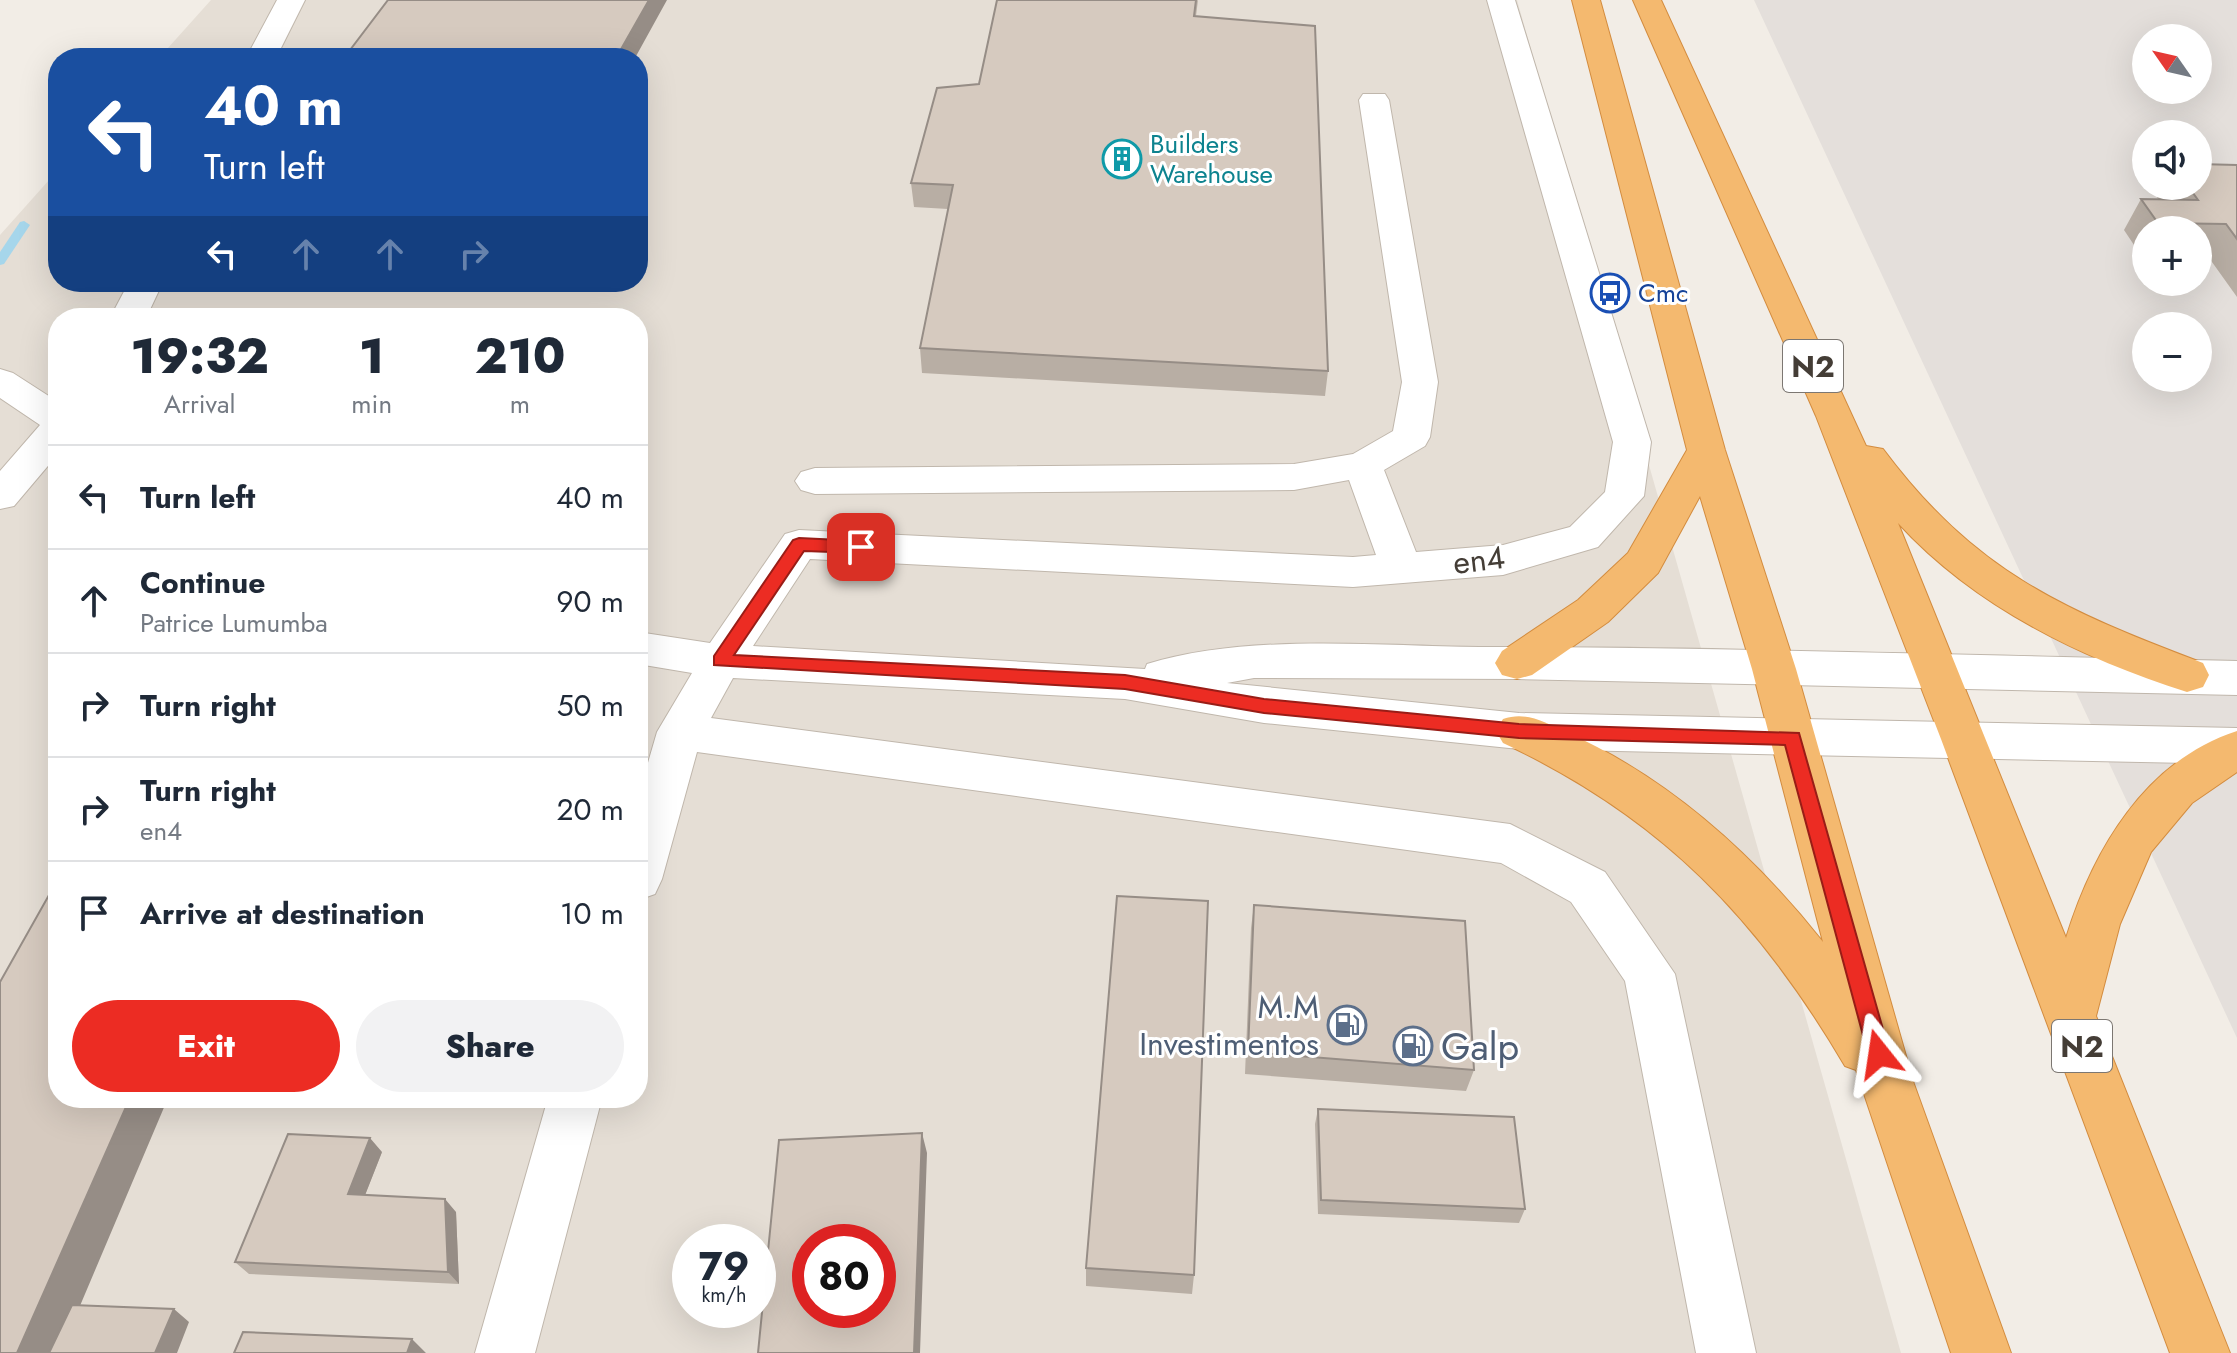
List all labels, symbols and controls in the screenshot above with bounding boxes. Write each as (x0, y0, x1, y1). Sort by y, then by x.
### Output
north arrow (2132, 24, 2212, 104)
map controls (2132, 24, 2212, 392)
text: 40 m (204, 65, 343, 146)
icon: left (72, 80, 176, 184)
button: sound (2132, 120, 2212, 200)
place label: Builders Warehouse (1150, 125, 1273, 193)
building icon: Builders Warehouse (1101, 138, 1143, 180)
text: Turn left (204, 140, 325, 192)
button: + (2132, 216, 2212, 296)
icon: left (200, 232, 244, 276)
icon: ahead (284, 232, 328, 276)
icon: ahead (368, 232, 412, 276)
icon: right (452, 232, 496, 276)
bus stop icon: Cmc (1589, 272, 1631, 314)
place label: Cmc (1638, 274, 1689, 312)
button: − (2132, 312, 2212, 392)
text: 19:32 (131, 322, 269, 391)
text: 1 (359, 322, 384, 391)
text: 210 (475, 322, 565, 391)
road number: N2 (1783, 340, 1843, 392)
text: Arrival (164, 385, 236, 423)
text: min (351, 385, 392, 423)
text: m (510, 385, 530, 423)
icon: left (72, 475, 116, 519)
text: Turn left (140, 476, 255, 519)
text: 40 m (556, 476, 624, 519)
pin (827, 513, 895, 581)
icon: arrive (839, 525, 883, 569)
street label: en4 (1450, 534, 1508, 586)
text: Continue (140, 561, 266, 604)
icon: ahead (72, 579, 116, 623)
text: 90 m (556, 580, 624, 623)
text: Patrice Lumumba (140, 604, 328, 642)
icon: right (72, 683, 116, 727)
text: Turn right (140, 684, 276, 727)
text: 50 m (557, 684, 624, 727)
text: Turn right (140, 769, 276, 812)
icon: right (72, 787, 116, 831)
text: 20 m (557, 788, 624, 831)
text: en4 (140, 812, 182, 850)
icon: arrive (72, 891, 116, 935)
text: Arrive at destination (140, 892, 425, 935)
text: 10 m (560, 892, 624, 935)
place label: M.M Investimentos (1139, 984, 1319, 1067)
button: Exit (72, 1000, 340, 1092)
button: Share (356, 1000, 624, 1092)
fuel station icon: M.M Investimentos (1326, 1004, 1368, 1046)
position arrow (1837, 1012, 1921, 1096)
place label: Galp (1441, 1019, 1519, 1074)
road number: N2 (2052, 1020, 2112, 1072)
fuel station icon: Galp (1392, 1025, 1434, 1067)
speed limit sign: 80 (792, 1224, 896, 1328)
text: 79 (699, 1237, 749, 1295)
text: km/h (701, 1281, 747, 1310)

